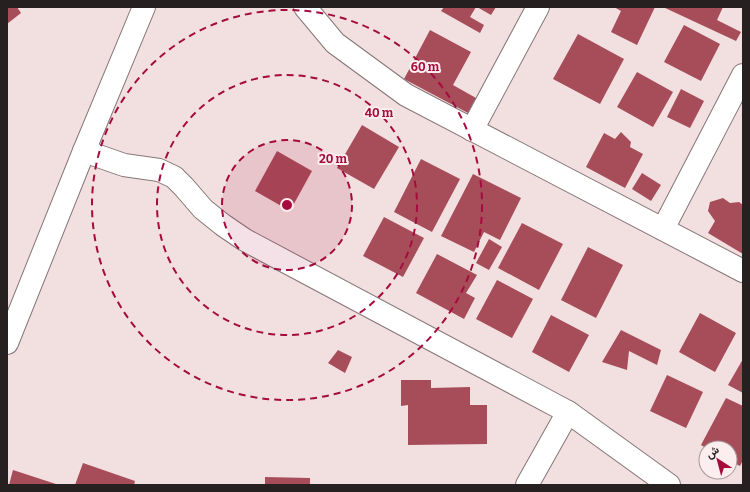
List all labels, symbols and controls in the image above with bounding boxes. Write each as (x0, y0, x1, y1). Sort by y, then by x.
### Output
text: 60 m (411, 60, 440, 74)
text: 40 m (365, 106, 394, 120)
text: 20 m (319, 152, 348, 166)
centre of rings (280, 198, 294, 212)
north arrow (698, 440, 738, 480)
text: ش (703, 443, 722, 461)

